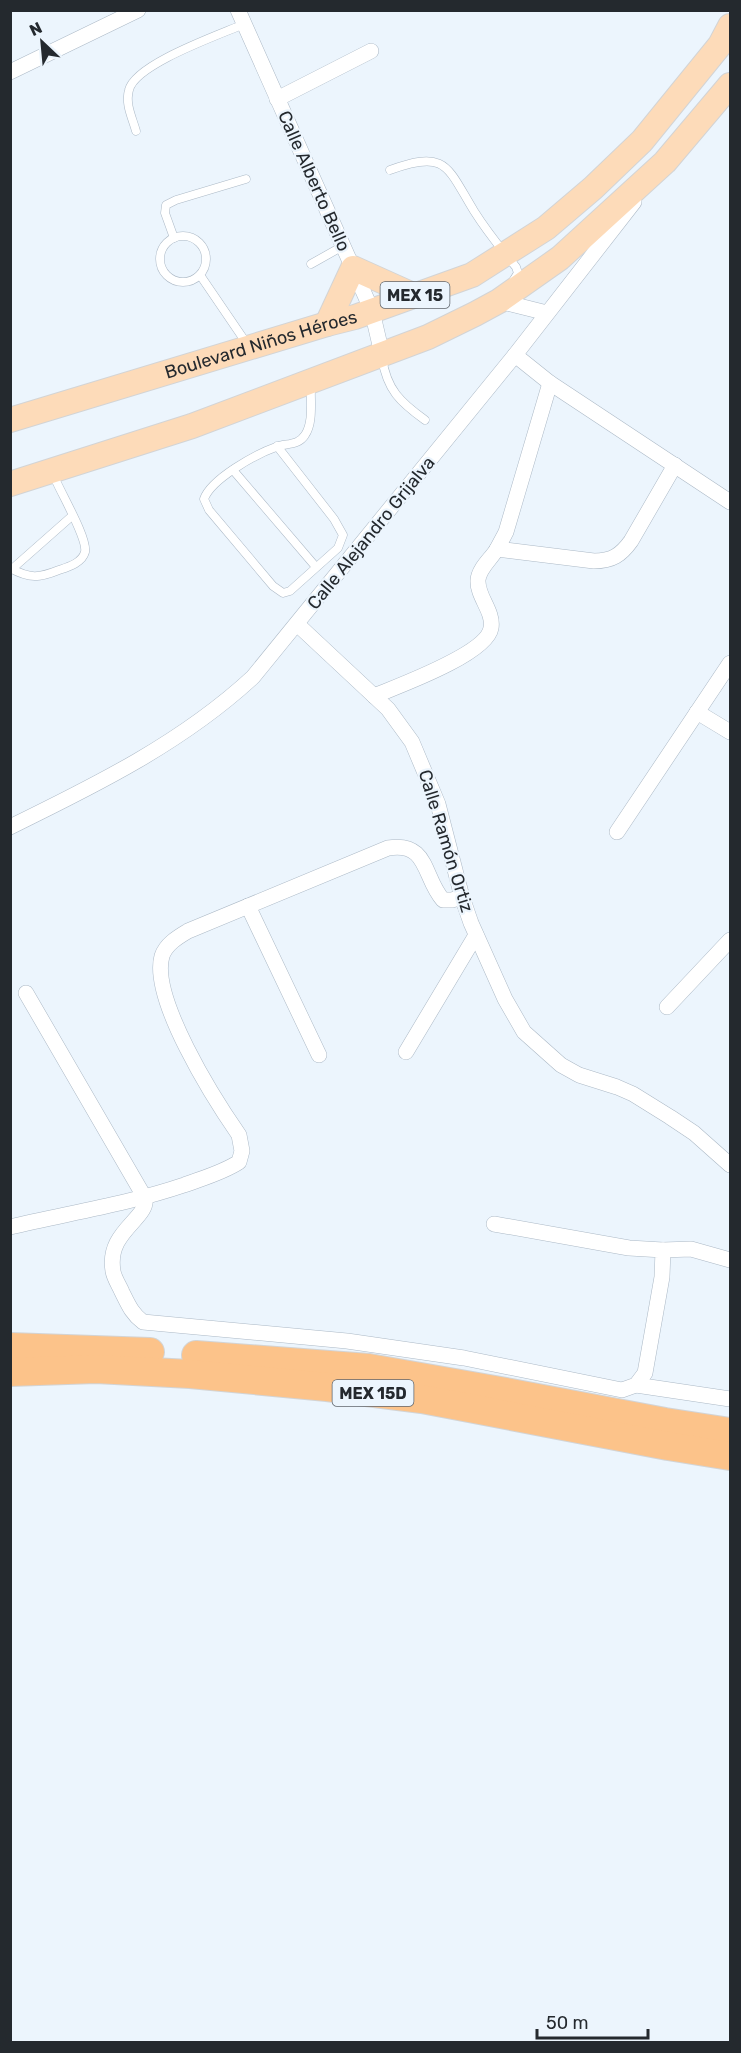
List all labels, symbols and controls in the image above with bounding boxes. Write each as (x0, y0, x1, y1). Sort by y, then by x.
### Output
north arrow (12, 12, 72, 72)
text: N (26, 18, 45, 40)
street label: Calle Alberto Bello (273, 107, 355, 255)
road number: MEX 15 (380, 282, 450, 308)
street label: Boulevard Niños Héroes (162, 306, 359, 384)
street label: Calle Alejandro Grijalva (302, 452, 440, 614)
street label: Calle Ramón Ortiz (414, 767, 478, 915)
road number: MEX 15D (332, 1380, 413, 1406)
scale bar (537, 2002, 648, 2040)
text: 50 m (546, 2012, 589, 2034)

